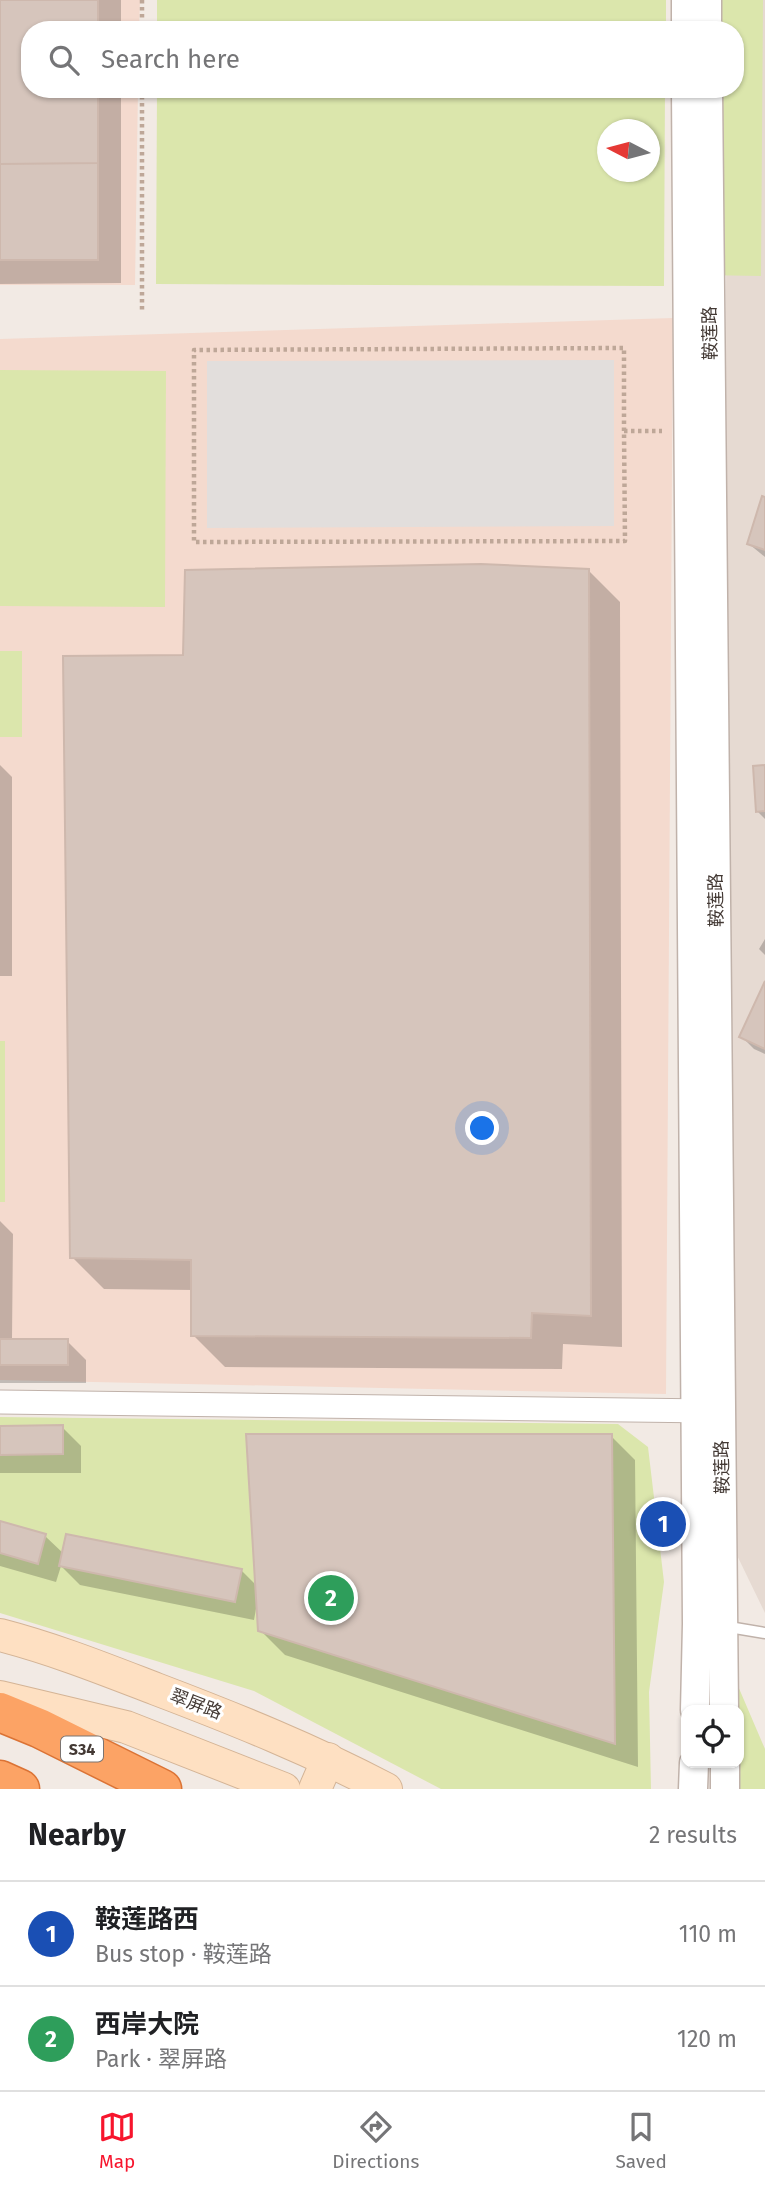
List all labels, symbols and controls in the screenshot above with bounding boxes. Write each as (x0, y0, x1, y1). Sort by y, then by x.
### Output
search box (21, 21, 744, 98)
icon: search (45, 41, 83, 79)
text: Search here (101, 44, 240, 75)
north arrow (597, 119, 660, 182)
street label: 鞍莲路 (699, 306, 721, 360)
street label: 鞍莲路 (705, 873, 727, 927)
your location (465, 1111, 499, 1145)
street label: 鞍莲路 (711, 1440, 733, 1494)
pin: 1 (640, 1498, 686, 1550)
pin: 2 (308, 1572, 354, 1624)
street label: 翠屏路 (167, 1684, 225, 1724)
map controls (681, 1705, 744, 1768)
button: locate (681, 1705, 744, 1768)
road number: S34 (61, 1736, 103, 1762)
text: Nearby (28, 1817, 126, 1853)
text: 2 results (649, 1821, 737, 1849)
text: 鞍莲路西 (95, 1904, 199, 1935)
text: 1 (46, 1920, 56, 1948)
text: 110 m (679, 1920, 737, 1948)
text: Bus stop · 鞍莲路 (95, 1940, 272, 1968)
text: 西岸大院 (95, 2009, 199, 2040)
text: 2 (45, 2025, 57, 2053)
text: 120 m (677, 2025, 737, 2053)
text: Park · 翠屏路 (95, 2045, 227, 2073)
tab: Map (98, 2108, 136, 2173)
tab: Directions (332, 2108, 419, 2173)
tab: Saved (616, 2108, 667, 2173)

